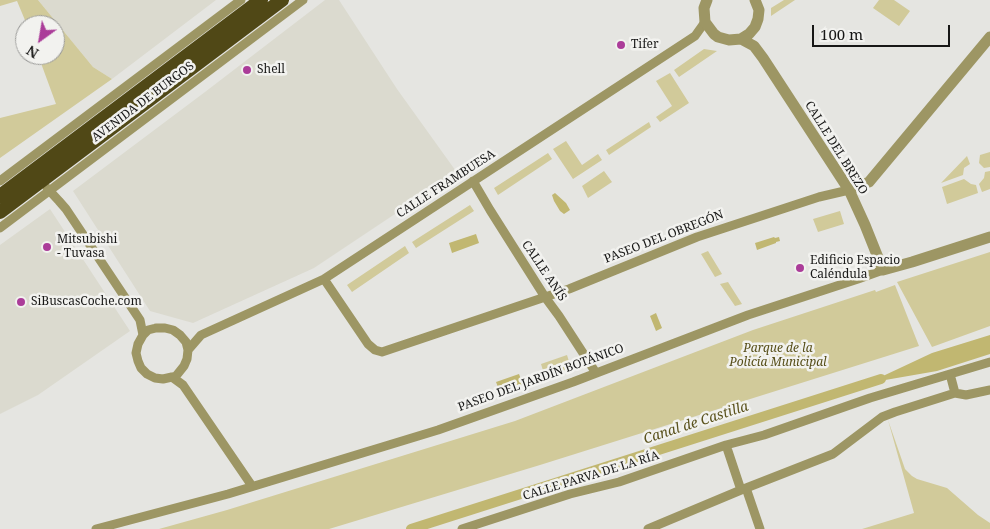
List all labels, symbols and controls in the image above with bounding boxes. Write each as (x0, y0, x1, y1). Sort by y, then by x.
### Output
north arrow (15, 15, 65, 65)
scale bar (815, 15, 952, 47)
text: 100 m (820, 24, 863, 44)
place label: Tifer (631, 38, 659, 52)
marker: Tifer (615, 39, 627, 51)
text: N (23, 41, 42, 63)
street label: AVENIDA DE BURGOS (89, 59, 197, 145)
place label: Shell (257, 63, 285, 77)
marker: Shell (241, 64, 253, 76)
street label: CALLE DEL BREZO (801, 99, 871, 197)
street label: CALLE FRAMBUESA (394, 147, 498, 221)
street label: PASEO DEL OBREGÓN (602, 208, 726, 266)
place label: Mitsubishi - Tuvasa (57, 233, 117, 261)
street label: CALLE ANÍS (518, 238, 570, 304)
marker: Mitsubishi - Tuvasa (41, 241, 53, 253)
place label: Edificio Espacio Caléndula (810, 254, 900, 282)
marker: Edificio Espacio Caléndula (794, 262, 806, 274)
place label: SiBuscasCoche.com (31, 295, 142, 309)
marker: SiBuscasCoche.com (15, 296, 27, 308)
street label: PASEO DEL JARDÍN BOTÁNICO (456, 341, 626, 415)
park label: Parque de la Policía Municipal (729, 342, 827, 370)
water label: Canal de Castilla (641, 398, 751, 448)
street label: CALLE PARVA DE LA RÍA (521, 448, 661, 504)

